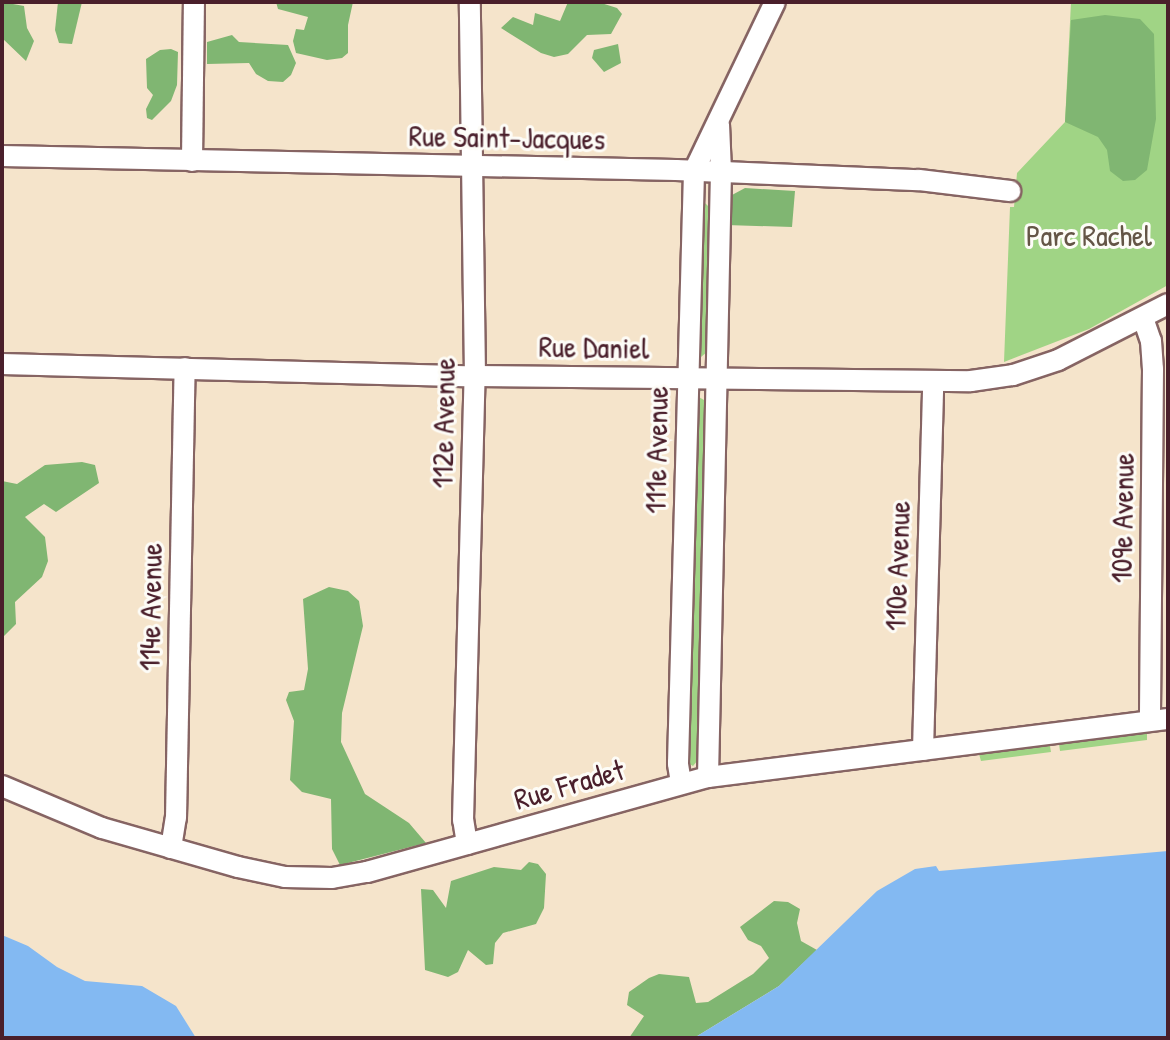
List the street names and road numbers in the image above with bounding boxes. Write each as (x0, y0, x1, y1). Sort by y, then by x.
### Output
street label: Rue Saint-Jacques (408, 117, 606, 157)
street label: Rue Daniel (538, 328, 650, 366)
street label: 112e Avenue (424, 357, 462, 489)
street label: 111e Avenue (637, 386, 675, 514)
street label: 109e Avenue (1103, 453, 1141, 583)
street label: 110e Avenue (877, 500, 917, 632)
street label: 114e Avenue (131, 543, 169, 671)
street label: Rue Fradet (510, 751, 628, 817)

